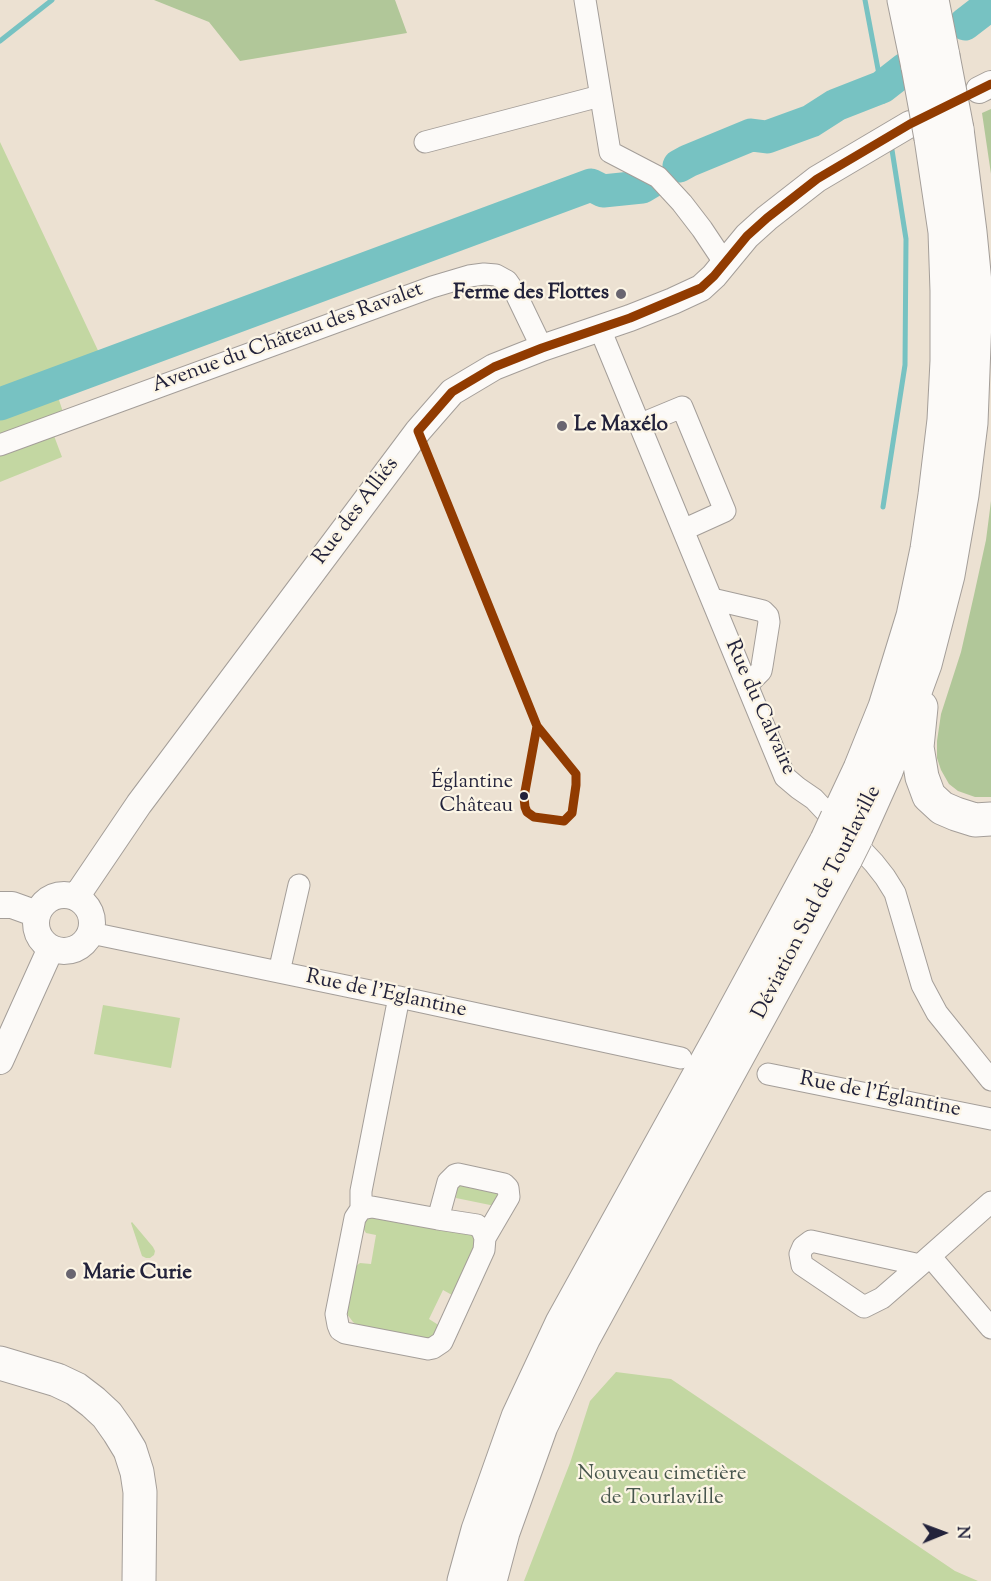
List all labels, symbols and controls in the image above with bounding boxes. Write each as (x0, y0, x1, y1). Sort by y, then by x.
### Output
street label: Avenue du Château des Ravalet (149, 278, 427, 400)
place label: Ferme des Flottes (453, 281, 609, 307)
marker: Ferme des Flottes (614, 287, 628, 301)
place label: Le Maxélo (574, 413, 668, 439)
marker: Le Maxélo (555, 419, 569, 433)
street label: Rue des Alliés (309, 453, 405, 571)
street label: Rue du Calvaire (718, 637, 800, 779)
place label: Églantine Château (431, 772, 513, 819)
street label: Déviation Sud de Tourlaville (748, 782, 888, 1024)
marker: Églantine Château (518, 790, 530, 802)
street label: Rue de l'Eglantine (303, 966, 469, 1024)
street label: Rue de l'Églantine (797, 1068, 963, 1124)
place label: Marie Curie (83, 1261, 192, 1287)
marker: Marie Curie (64, 1267, 78, 1281)
park label: Nouveau cimetière de Tourlaville (578, 1462, 746, 1512)
north arrow (913, 1503, 973, 1563)
text: N (950, 1526, 973, 1539)

